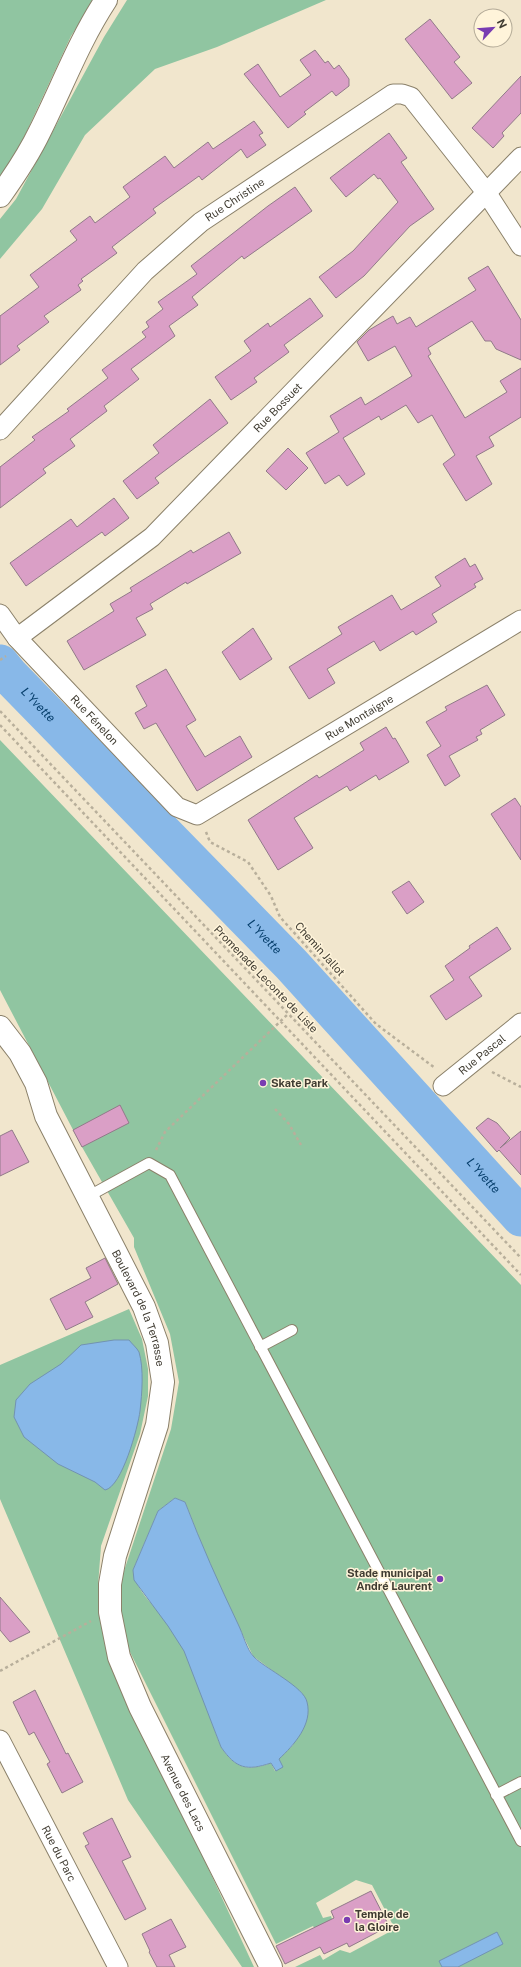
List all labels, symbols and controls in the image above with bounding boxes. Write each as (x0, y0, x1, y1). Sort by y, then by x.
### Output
north arrow (473, 8, 513, 48)
text: N (495, 17, 509, 30)
street label: Rue Christine (203, 176, 267, 224)
street label: Rue Bossuet (251, 380, 304, 435)
water label: L'Yvette (18, 685, 58, 725)
street label: Rue Montaigne (323, 692, 395, 742)
street label: Rue Fénelon (68, 693, 121, 747)
water label: L'Yvette (245, 917, 285, 957)
street label: Chemin Jallot (293, 920, 347, 978)
street label: Promenade Leconte de Lisle (212, 923, 320, 1035)
street label: Rue Pascal (456, 1032, 508, 1077)
place label: Skate Park (271, 1077, 329, 1089)
marker: Skate Park (258, 1078, 268, 1088)
water label: L'Yvette (464, 1155, 503, 1197)
street label: Boulevard de la Terrasse (110, 1248, 167, 1367)
place label: Stade municipal André Laurent (347, 1567, 432, 1592)
marker: Stade municipal André Laurent (435, 1574, 445, 1584)
street label: Avenue des Lacs (159, 1752, 208, 1834)
street label: Rue du Parc (40, 1824, 79, 1884)
place label: Temple de la Gloire (355, 1908, 409, 1933)
marker: Temple de la Gloire (342, 1915, 352, 1925)

